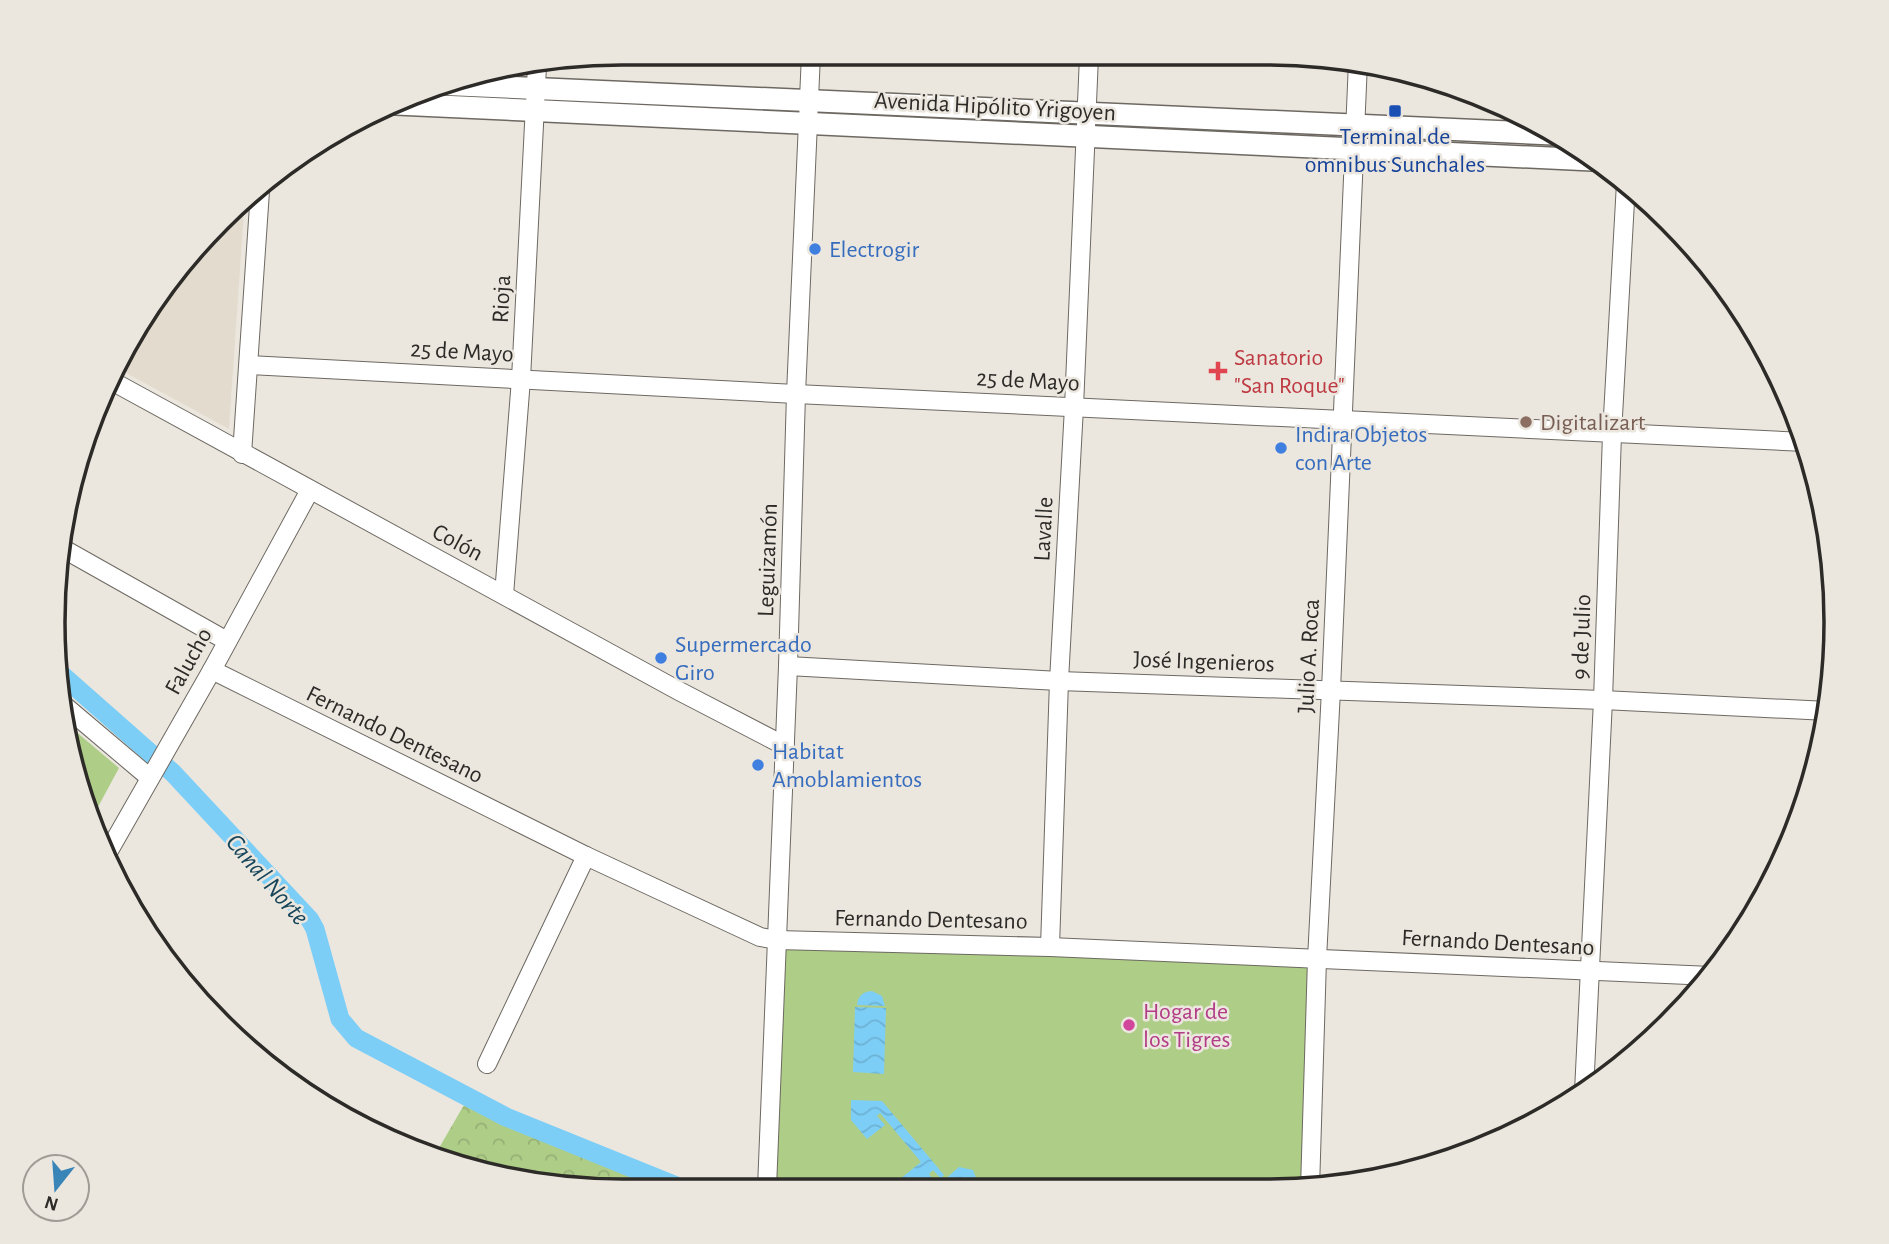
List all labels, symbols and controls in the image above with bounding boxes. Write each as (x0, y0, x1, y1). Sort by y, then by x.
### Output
street label: Avenida Hipólito Yrigoyen (873, 89, 1117, 125)
marker: Terminal de omnibus Sunchales (1387, 103, 1403, 119)
place label: Terminal de omnibus Sunchales (1305, 125, 1485, 177)
place label: Electrogir (829, 238, 919, 262)
marker: Electrogir (807, 241, 823, 257)
street label: Rioja (489, 274, 515, 324)
street label: 25 de Mayo (410, 337, 514, 367)
place label: Sanatorio "San Roque" (1234, 346, 1345, 398)
marker: Sanatorio "San Roque" (1208, 361, 1228, 381)
street label: 25 de Mayo (976, 366, 1080, 396)
place label: Digitalizart (1540, 411, 1646, 435)
marker: Digitalizart (1518, 414, 1534, 430)
place label: Indira Objetos con Arte (1295, 423, 1427, 475)
marker: Indira Objetos con Arte (1273, 440, 1289, 456)
street label: Lavalle (1030, 496, 1058, 562)
street label: Leguizamón (754, 503, 782, 617)
street label: Colón (428, 520, 487, 566)
street label: 9 de Julio (1569, 594, 1595, 680)
street label: Julio A. Roca (1294, 598, 1324, 714)
street label: Falucho (161, 624, 217, 699)
place label: Supermercado Giro (675, 633, 812, 685)
street label: José Ingenieros (1133, 648, 1275, 676)
marker: Supermercado Giro (653, 650, 669, 666)
street label: Fernando Dentesano (302, 682, 487, 788)
place label: Habitat Amoblamientos (772, 740, 922, 792)
marker: Habitat Amoblamientos (750, 757, 766, 773)
water label: Canal Norte (221, 829, 314, 930)
street label: Fernando Dentesano (834, 906, 1028, 934)
street label: Fernando Dentesano (1401, 926, 1595, 960)
place label: Hogar de los Tigres (1143, 1000, 1230, 1052)
marker: Hogar de los Tigres (1121, 1017, 1137, 1033)
north arrow (21, 1153, 91, 1223)
text: N (42, 1192, 61, 1214)

